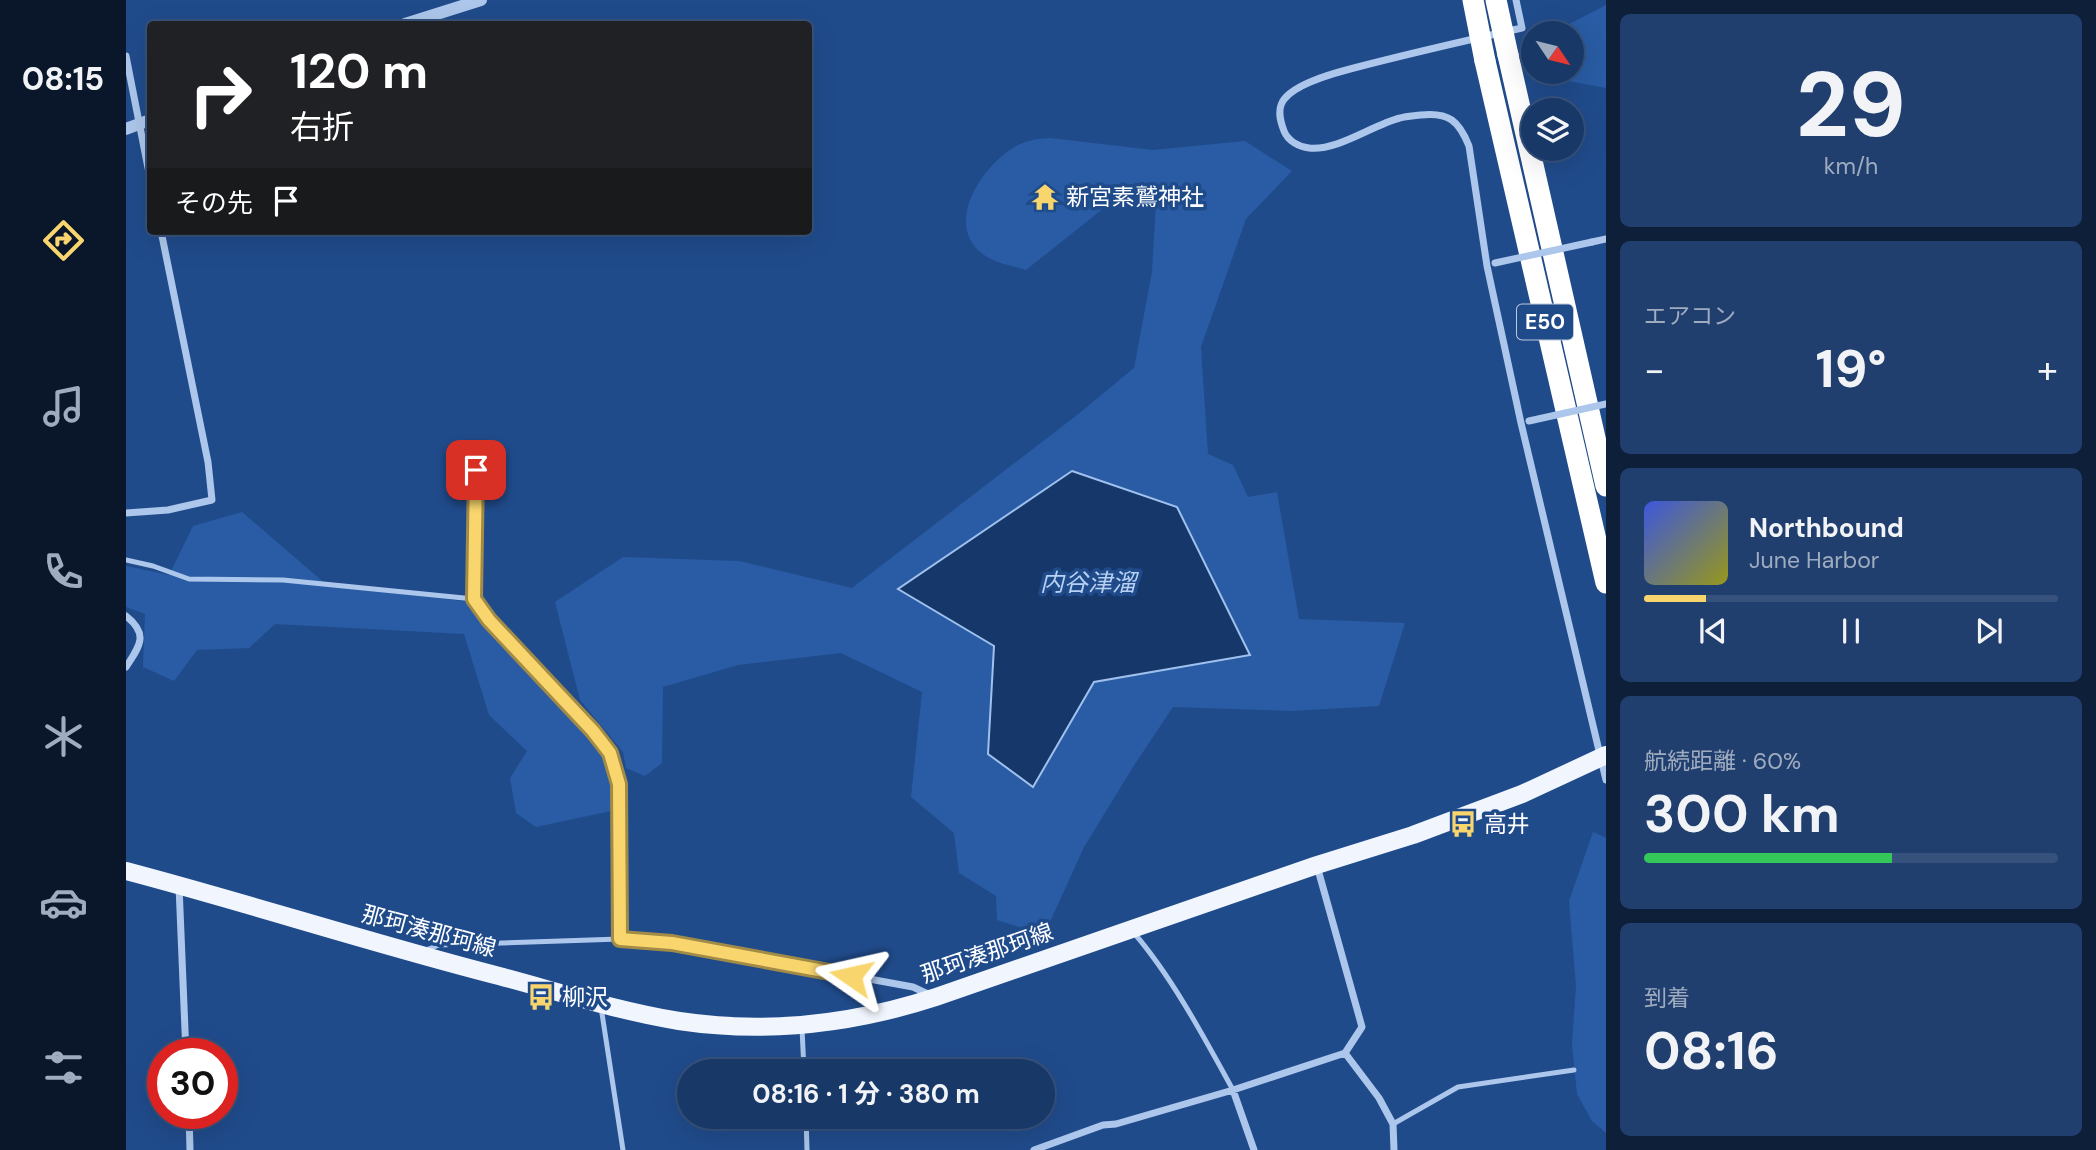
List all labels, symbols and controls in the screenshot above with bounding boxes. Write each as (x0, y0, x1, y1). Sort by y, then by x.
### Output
north arrow (1521, 21, 1584, 84)
map controls (1521, 21, 1584, 161)
text: 120 m (290, 39, 428, 103)
text: 29 (1796, 46, 1906, 164)
icon: right (175, 49, 266, 140)
text: 08:15 (22, 58, 104, 100)
button: layers (1521, 98, 1584, 161)
text: 右折 (290, 106, 354, 148)
text: km/h (1824, 151, 1878, 181)
icon: arrive (267, 182, 305, 220)
temple icon: 新宮素鷲神社 (1030, 182, 1060, 212)
place label: 新宮素鷲神社 (1066, 182, 1204, 212)
text: その先 (175, 186, 253, 220)
icon: directions (39, 216, 88, 265)
text: エアコン (1644, 301, 1736, 331)
road number: E50 (1517, 304, 1573, 340)
text: 19° (1816, 335, 1886, 403)
text: − (1644, 345, 1665, 395)
text: + (2037, 345, 2058, 395)
icon: music (39, 382, 88, 431)
pin (446, 440, 506, 500)
icon: arrive (457, 451, 495, 489)
text: Northbound (1749, 511, 1904, 545)
text: June Harbor (1749, 545, 1879, 575)
icon: phone (39, 547, 88, 596)
water label: 内谷津溜 (1040, 567, 1140, 598)
icon: previous (1694, 612, 1732, 650)
icon: pause (1832, 612, 1870, 650)
icon: next (1970, 612, 2008, 650)
icon: climate (39, 712, 88, 761)
text: 航続距離 · 60% (1644, 746, 1801, 776)
text: 300 km (1644, 780, 1840, 848)
bus stop icon: 高井 (1448, 809, 1478, 839)
place label: 高井 (1484, 809, 1530, 839)
icon: car (39, 878, 88, 927)
street label: 那珂湊那珂線 (358, 899, 500, 963)
street label: 那珂湊那珂線 (917, 916, 1057, 990)
position arrow (814, 939, 888, 1013)
bus stop icon: 柳沢 (526, 982, 556, 1012)
place label: 柳沢 (562, 982, 608, 1012)
text: 到着 (1644, 983, 1690, 1013)
text: 08:16 (1644, 1017, 1779, 1085)
speed limit sign: 30 (147, 1038, 238, 1129)
icon: filters (39, 1043, 88, 1092)
text: 08:16 · 1 分 · 380 m (752, 1077, 980, 1111)

